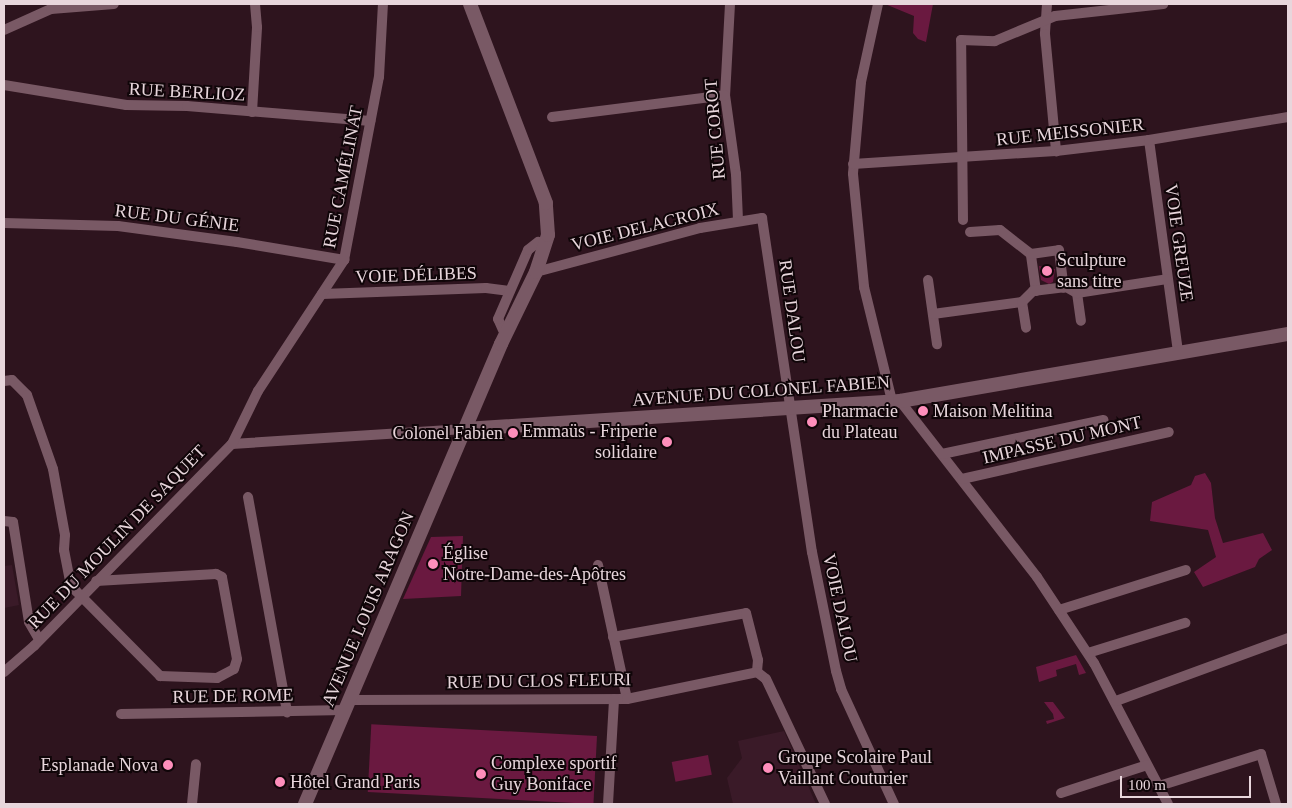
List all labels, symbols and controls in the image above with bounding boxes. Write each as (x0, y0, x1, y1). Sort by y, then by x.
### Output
street label: RUE COROT (700, 77, 730, 181)
street label: RUE BERLIOZ (128, 78, 246, 106)
street label: RUE CAMÉLINAT (319, 104, 367, 250)
street label: RUE MEISSONIER (995, 113, 1145, 151)
street label: VOIE GREUZE (1160, 183, 1198, 303)
street label: VOIE DELACROIX (569, 198, 721, 256)
street label: RUE DU GÉNIE (114, 200, 240, 236)
place label: Sculpture sans titre (1057, 250, 1126, 292)
street label: RUE DALOU (774, 258, 810, 364)
street label: VOIE DÉLIBES (355, 262, 477, 288)
marker: Sculpture sans titre (1041, 265, 1053, 277)
street label: AVENUE DU COLONEL FABIEN (631, 371, 891, 411)
place label: Maison Melitina (933, 400, 1052, 422)
place label: Pharmacie du Plateau (822, 401, 898, 444)
marker: Maison Melitina (917, 405, 929, 417)
street label: IMPASSE DU MONT (980, 411, 1144, 469)
marker: Pharmacie du Plateau (806, 416, 818, 428)
place label: Emmaüs - Friperie solidaire (522, 421, 657, 464)
place label: Colonel Fabien (393, 422, 503, 444)
marker: Colonel Fabien (507, 427, 519, 439)
marker: Emmaüs - Friperie solidaire (661, 436, 673, 448)
street label: RUE DU MOULIN DE SAQUET (23, 441, 211, 633)
street label: AVENUE LOUIS ARAGON (317, 508, 419, 710)
place label: Église Notre-Dame-des-Apôtres (443, 543, 626, 586)
street label: VOIE DALOU (818, 552, 862, 664)
marker: Église Notre-Dame-des-Apôtres (427, 558, 439, 570)
street label: RUE DU CLOS FLEURI (447, 669, 631, 693)
street label: RUE DE ROME (172, 684, 294, 708)
place label: Groupe Scolaire Paul Vaillant Couturier (778, 747, 932, 790)
place label: Complexe sportif Guy Boniface (491, 753, 616, 796)
place label: Esplanade Nova (41, 754, 158, 776)
marker: Esplanade Nova (162, 759, 174, 771)
marker: Groupe Scolaire Paul Vaillant Couturier (762, 762, 774, 774)
scale bar (1122, 766, 1253, 798)
marker: Complexe sportif Guy Boniface (475, 768, 487, 780)
place label: Hôtel Grand Paris (290, 771, 420, 793)
marker: Hôtel Grand Paris (274, 776, 286, 788)
text: 100 m (1128, 777, 1166, 793)

